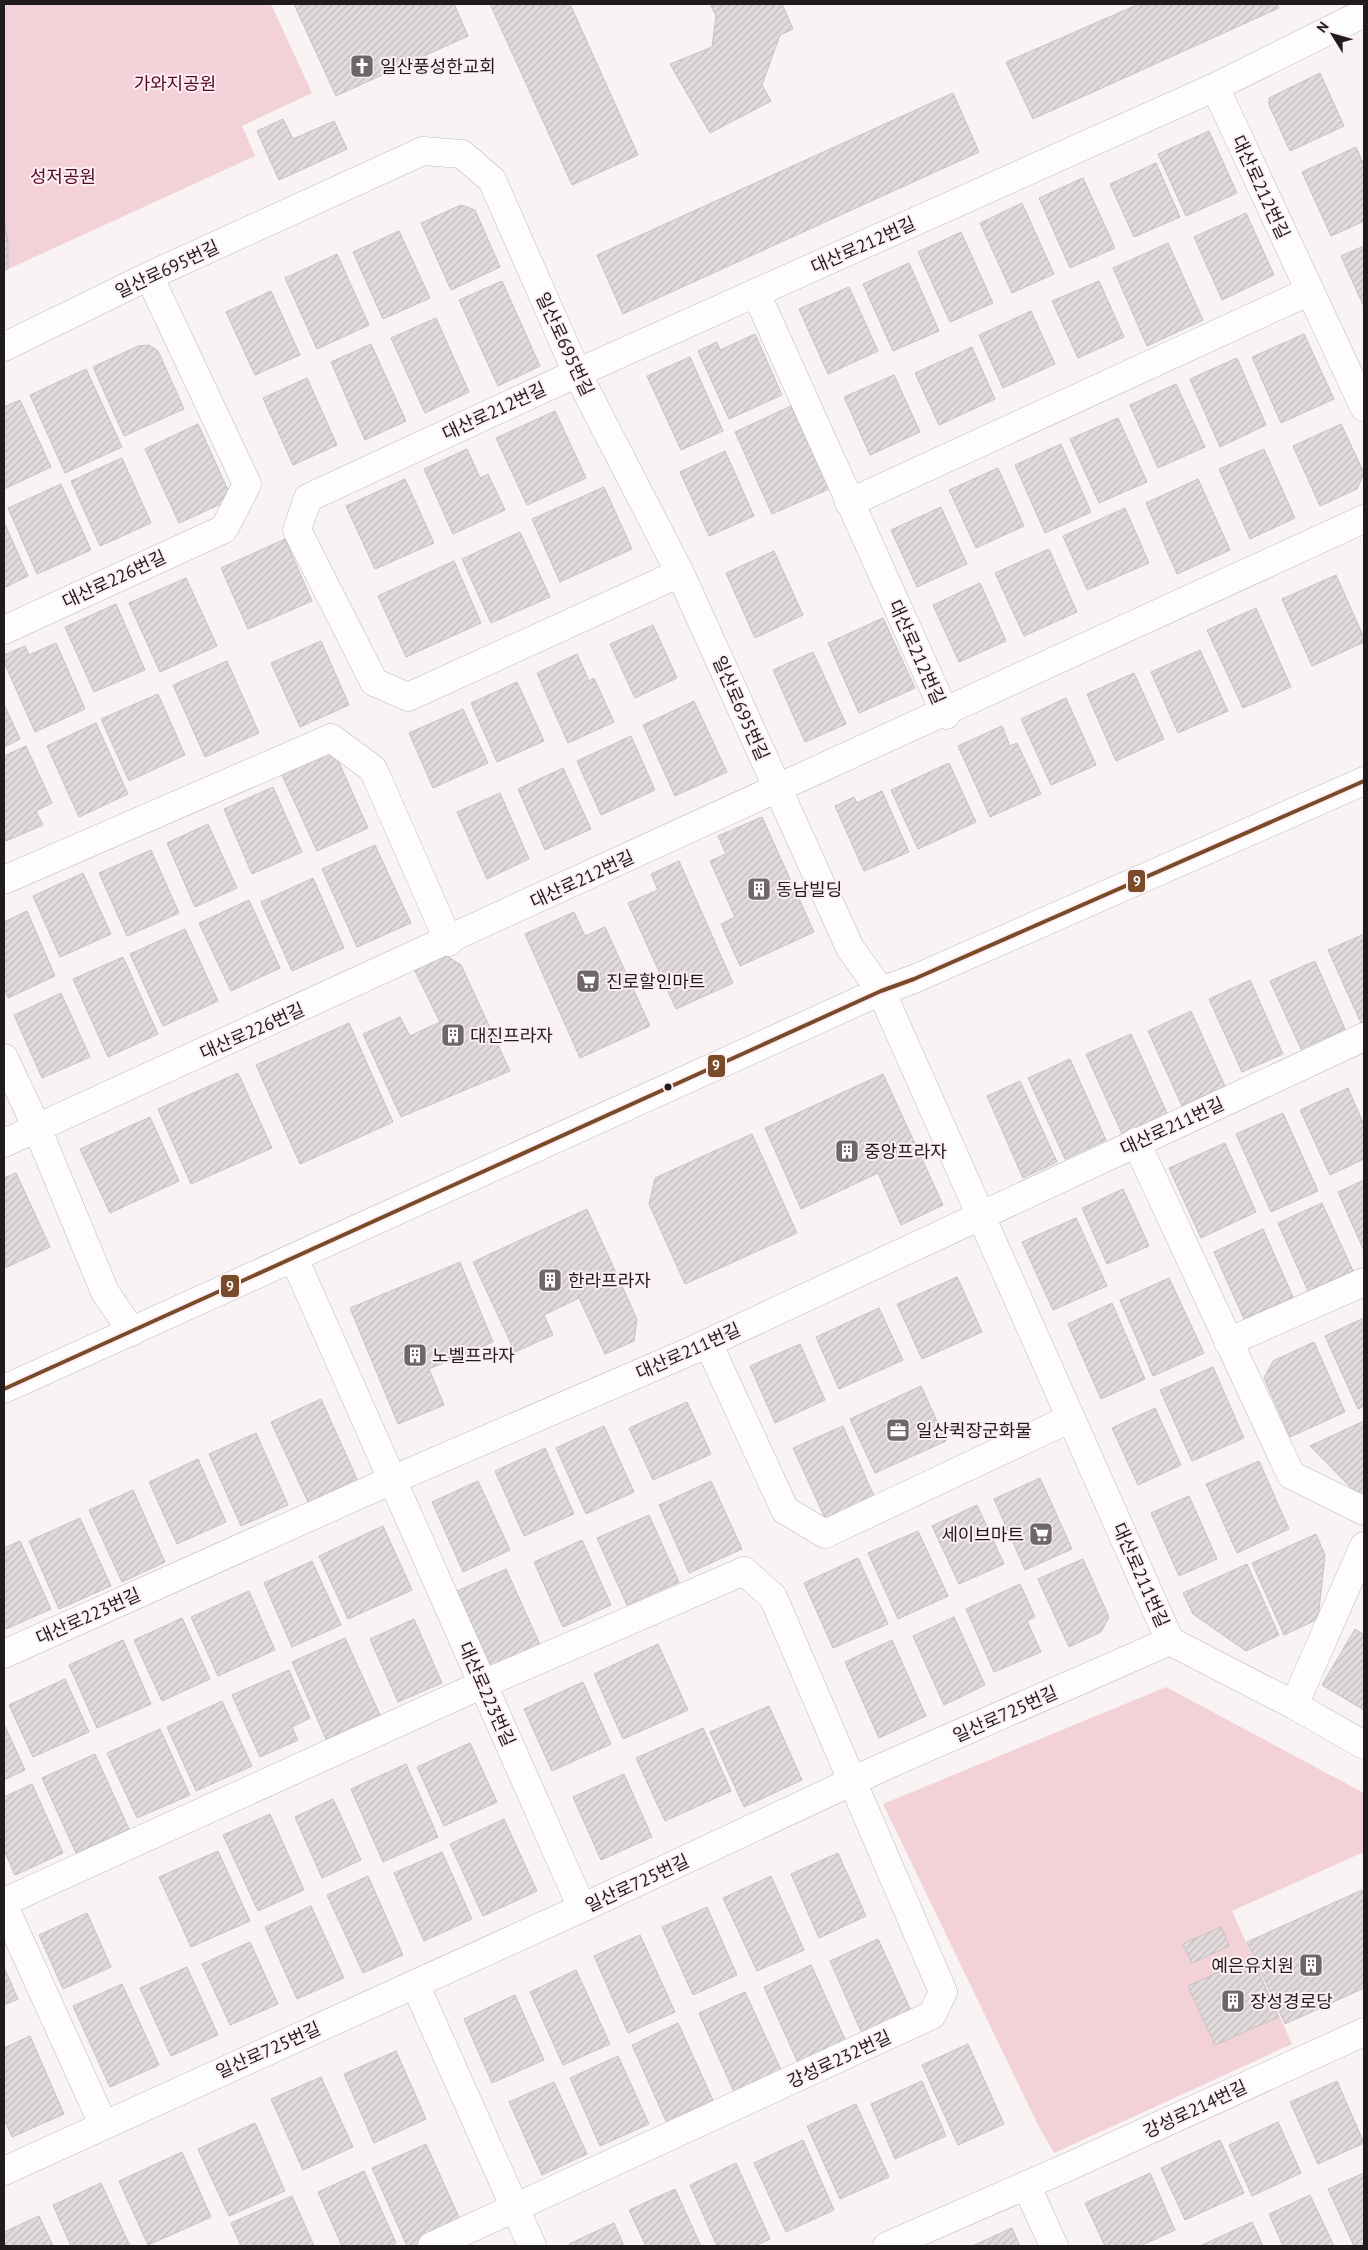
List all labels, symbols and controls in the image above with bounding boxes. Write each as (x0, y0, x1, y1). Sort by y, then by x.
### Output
north arrow (1308, 10, 1358, 60)
text: N (1313, 18, 1333, 36)
church icon: 일산풍성한교회 (349, 53, 375, 79)
place label: 일산풍성한교회 (380, 55, 496, 78)
park label: 가와지공원 (134, 72, 216, 95)
street label: 대산로212번길 (1227, 131, 1295, 243)
park label: 성저공원 (30, 165, 96, 188)
street label: 대산로212번길 (807, 212, 919, 278)
street label: 일산로695번길 (111, 235, 223, 303)
street label: 일산로695번길 (531, 288, 599, 400)
street label: 대산로212번길 (438, 377, 550, 445)
street label: 대산로226번길 (58, 545, 170, 613)
street label: 대산로212번길 (884, 596, 950, 708)
street label: 일산로695번길 (708, 652, 774, 764)
street label: 대산로212번길 (526, 845, 638, 913)
line badge: 9 (1127, 869, 1146, 893)
text: 9 (1133, 872, 1141, 890)
building icon: 동남빌딩 (746, 876, 772, 902)
place label: 동남빌딩 (776, 878, 842, 901)
supermarket icon: 진로할인마트 (575, 968, 601, 994)
place label: 진로할인마트 (606, 970, 705, 993)
street label: 대산로226번길 (196, 998, 308, 1064)
building icon: 대진프라자 (440, 1022, 466, 1048)
place label: 대진프라자 (470, 1024, 553, 1047)
line badge: 9 (707, 1054, 726, 1078)
text: 9 (712, 1056, 720, 1074)
unlabelled marker (663, 1082, 673, 1092)
street label: 대산로211번길 (1116, 1092, 1228, 1160)
building icon: 중앙프라자 (834, 1138, 860, 1164)
place label: 중앙프라자 (864, 1140, 947, 1163)
building icon: 한라프라자 (537, 1267, 563, 1293)
place label: 한라프라자 (568, 1269, 651, 1292)
line badge: 9 (220, 1274, 240, 1298)
text: 9 (226, 1277, 234, 1295)
street label: 대산로211번길 (632, 1318, 744, 1384)
building icon: 노벨프라자 (402, 1342, 428, 1368)
place label: 노벨프라자 (432, 1344, 515, 1367)
office icon: 일산퀵장군화물 (885, 1417, 911, 1443)
place label: 일산퀵장군화물 (916, 1419, 1032, 1442)
street label: 대산로211번길 (1108, 1519, 1174, 1631)
supermarket icon: 세이브마트 (1028, 1521, 1054, 1547)
place label: 세이브마트 (941, 1523, 1024, 1546)
street label: 대산로223번길 (32, 1583, 144, 1649)
street label: 대산로223번길 (454, 1638, 520, 1750)
street label: 일산로725번길 (949, 1681, 1061, 1747)
street label: 일산로725번길 (581, 1849, 693, 1917)
building icon: 예은유치원 (1298, 1952, 1324, 1978)
place label: 예은유치원 (1211, 1954, 1294, 1977)
building icon: 장성경로당 (1220, 1988, 1246, 2014)
place label: 장성경로당 (1250, 1990, 1333, 2013)
street label: 일산로725번길 (212, 2017, 324, 2083)
street label: 강성로232번길 (783, 2025, 895, 2093)
street label: 강성로214번길 (1139, 2075, 1251, 2143)

